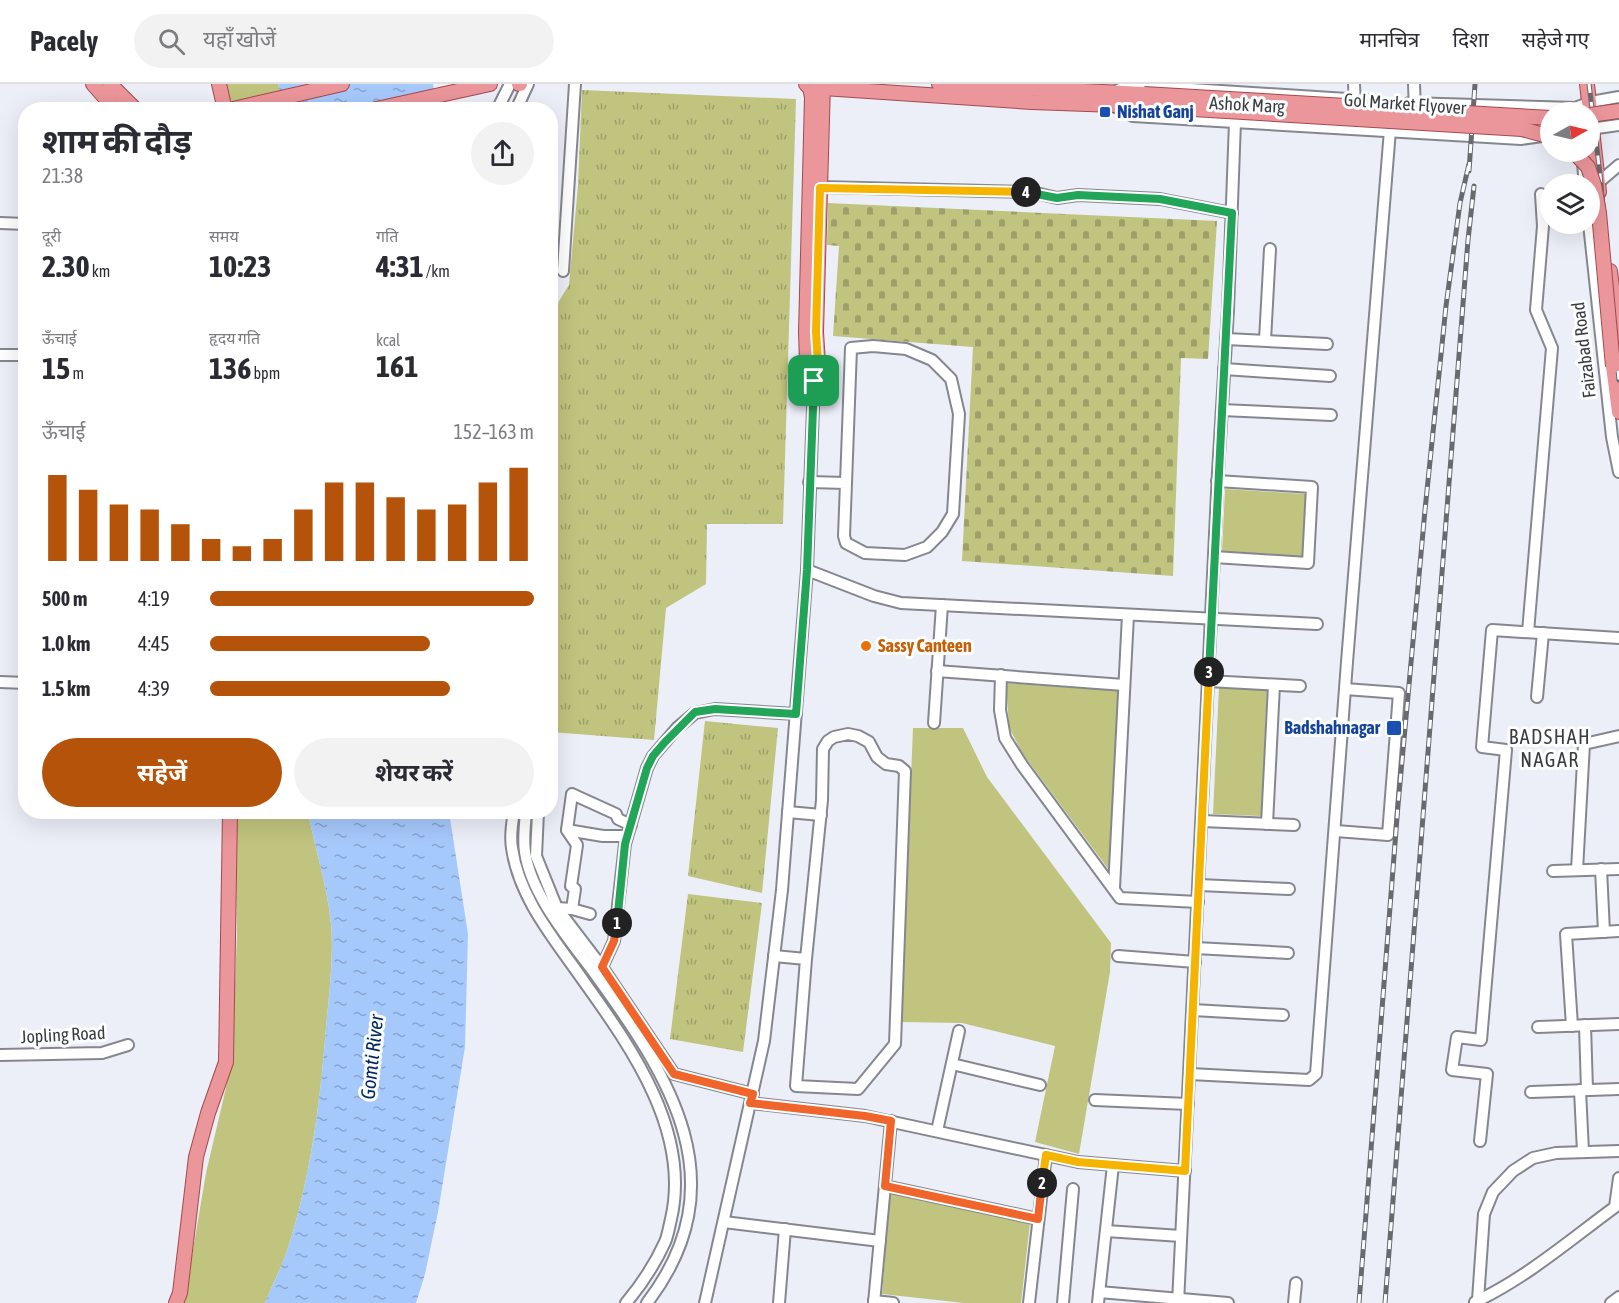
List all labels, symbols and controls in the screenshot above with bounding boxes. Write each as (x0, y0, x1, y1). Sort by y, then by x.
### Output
search box (134, 14, 554, 68)
text: Pacely (30, 25, 98, 57)
icon: search (155, 25, 188, 58)
text: यहाँ खोजें (203, 26, 276, 52)
text: मानचित्र (1359, 27, 1419, 51)
text: दिशा (1452, 27, 1489, 51)
text: सहेजे गए (1522, 27, 1589, 51)
street label: Gol Market Flyover (1343, 89, 1468, 118)
street label: Ashok Marg (1209, 92, 1286, 117)
place label: Nishat Ganj (1117, 101, 1194, 122)
north arrow (1540, 102, 1600, 162)
map controls (1540, 102, 1600, 234)
marker: Nishat Ganj (1098, 105, 1112, 119)
text: शाम की दौड़ (42, 122, 191, 160)
button: share (471, 122, 534, 185)
text: 21:38 (42, 164, 83, 187)
button: layers (1540, 174, 1600, 234)
pin: 4 (1011, 177, 1041, 207)
text: 4 (1022, 183, 1030, 201)
text: दूरी (42, 227, 61, 245)
text: समय (209, 227, 239, 245)
text: गति (376, 227, 398, 245)
text: 2.30 (42, 249, 90, 283)
text: 10:23 (209, 249, 271, 283)
text: 4:31 (376, 249, 424, 283)
text: km (90, 262, 110, 280)
text: /km (424, 262, 450, 280)
street label: Faizabad Road (1567, 301, 1600, 399)
text: ऊँचाई (42, 329, 77, 347)
text: हृदय गति (209, 329, 260, 347)
text: kcal (376, 331, 400, 349)
text: 161 (376, 349, 418, 383)
text: 15 (42, 351, 70, 385)
text: 136 (209, 351, 251, 385)
pin (788, 355, 839, 406)
text: m (70, 364, 84, 382)
text: bpm (251, 364, 280, 382)
icon: arrive (797, 364, 830, 397)
text: ऊँचाई (42, 420, 85, 443)
text: 152–163 m (453, 420, 534, 443)
text: 500 m (42, 587, 87, 610)
text: 4:19 (138, 587, 170, 610)
text: 1.0 km (42, 632, 90, 655)
text: 4:45 (138, 632, 170, 655)
place label: Sassy Canteen (878, 635, 972, 656)
marker: Sassy Canteen (859, 639, 873, 653)
pin: 3 (1194, 657, 1224, 687)
text: 3 (1205, 663, 1213, 681)
text: 1.5 km (42, 677, 90, 700)
text: 4:39 (138, 677, 170, 700)
place label: Badshahnagar (1284, 717, 1381, 738)
marker: Badshahnagar (1385, 719, 1403, 737)
district label: BADSHAH NAGAR (1509, 725, 1591, 771)
button: सहेजें (42, 738, 282, 807)
button: शेयर करें (294, 738, 534, 807)
pin: 1 (602, 908, 632, 938)
text: 1 (613, 914, 621, 932)
water label: Gomti River (356, 1012, 388, 1100)
street label: Jopling Road (20, 1022, 106, 1047)
pin: 2 (1027, 1168, 1057, 1198)
text: 2 (1038, 1174, 1046, 1192)

